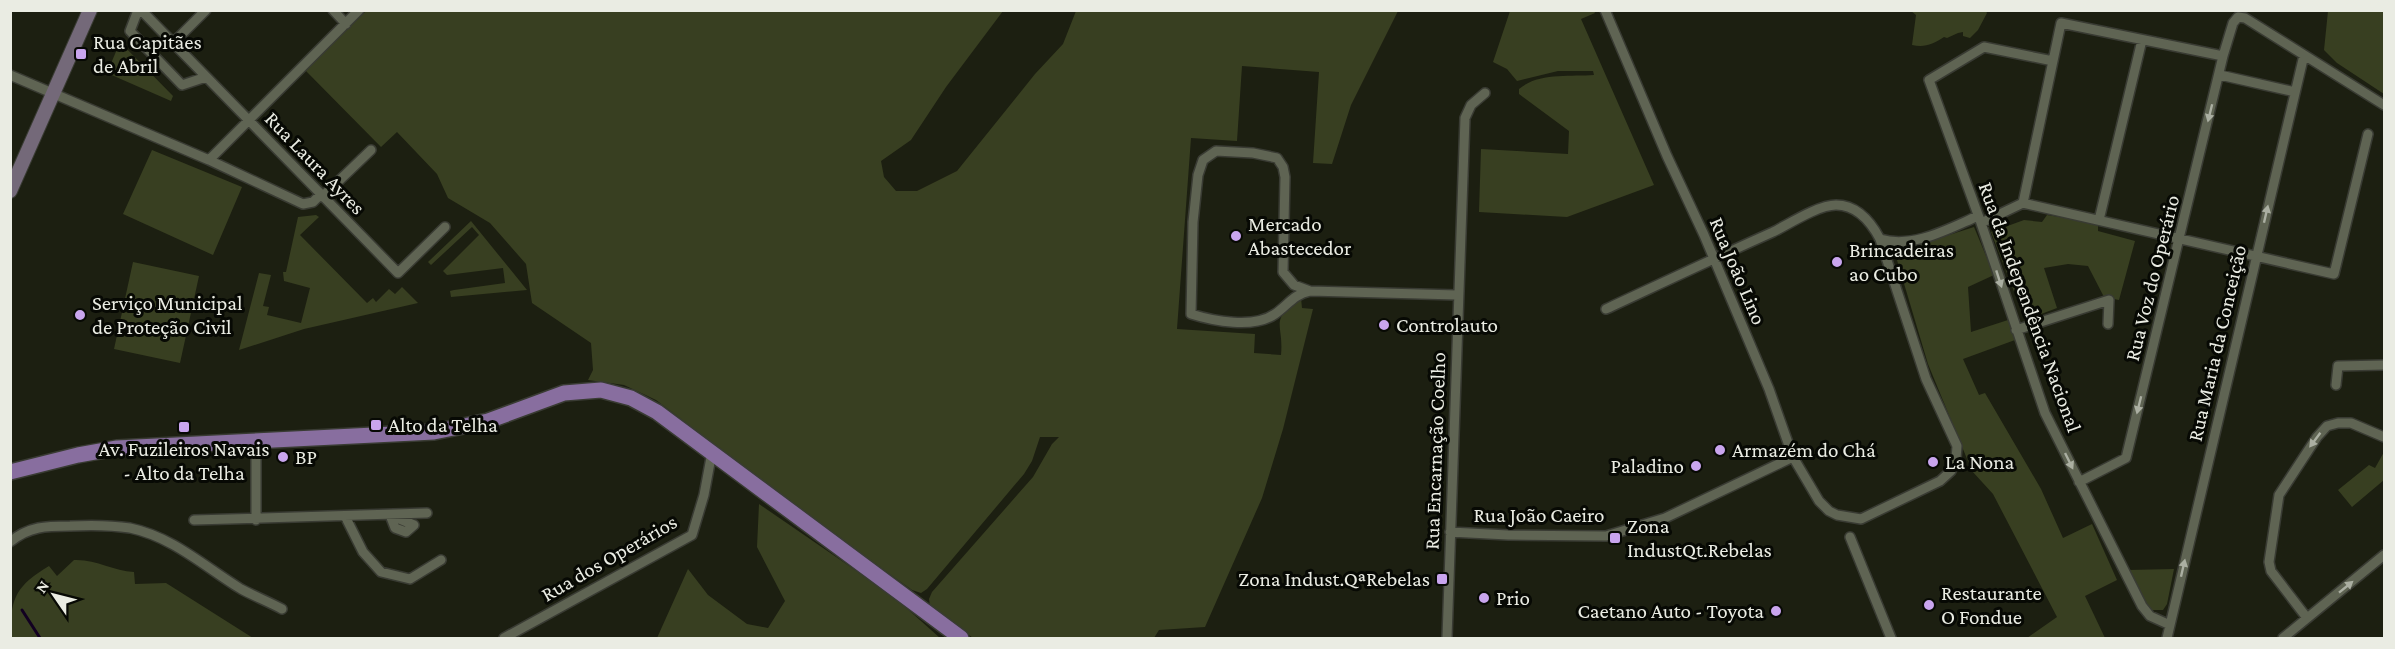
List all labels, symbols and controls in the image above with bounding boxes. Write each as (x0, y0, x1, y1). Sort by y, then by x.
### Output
place label: Rua Capitães de Abril (93, 30, 202, 78)
marker: Rua Capitães de Abril (74, 47, 88, 61)
one-way arrow (2205, 104, 2215, 123)
street label: Rua Laura Ayres (260, 106, 370, 220)
street label: Rua da Independência Nacional (1974, 179, 2086, 435)
street label: Rua Voz do Operário (2120, 192, 2184, 364)
one-way arrow (2261, 205, 2271, 224)
place label: Mercado Abastecedor (1248, 212, 1352, 260)
street label: Rua João Lino (1705, 214, 1771, 328)
marker: Mercado Abastecedor (1229, 229, 1243, 243)
place label: Brincadeiras ao Cubo (1849, 238, 1954, 286)
street label: Rua Maria da Conceição (2183, 242, 2251, 444)
marker: Brincadeiras ao Cubo (1830, 255, 1844, 269)
one-way arrow (1995, 270, 2005, 288)
place label: Serviço Municipal de Proteção Civil (92, 291, 243, 339)
marker: Serviço Municipal de Proteção Civil (73, 308, 87, 322)
place label: Controlauto (1396, 313, 1498, 337)
marker: Controlauto (1377, 318, 1391, 332)
street label: Rua Encarnação Coelho (1420, 352, 1450, 550)
one-way arrow (2133, 396, 2143, 414)
place label: Alto da Telha (388, 413, 498, 437)
marker: Alto da Telha (369, 418, 383, 432)
marker: Av. Fuzileiros Navais - Alto da Telha (177, 420, 191, 434)
one-way arrow (2309, 432, 2321, 448)
place label: Av. Fuzileiros Navais - Alto da Telha (99, 437, 269, 485)
place label: Armazém do Chá (1732, 438, 1876, 462)
marker: Armazém do Chá (1713, 443, 1727, 457)
place label: BP (295, 445, 317, 469)
marker: BP (276, 450, 290, 464)
place label: La Nona (1945, 450, 2015, 474)
one-way arrow (2064, 452, 2073, 469)
place label: Paladino (1611, 454, 1684, 478)
marker: La Nona (1926, 455, 1940, 469)
marker: Paladino (1689, 459, 1703, 473)
street label: Rua João Caeiro (1473, 503, 1605, 527)
street label: Rua dos Operários (537, 509, 681, 607)
place label: Zona IndustQt.Rebelas (1627, 514, 1772, 562)
marker: Zona IndustQt.Rebelas (1608, 531, 1622, 545)
one-way arrow (2179, 558, 2188, 577)
north arrow (24, 565, 84, 625)
place label: Zona Indust.QªRebelas (1238, 567, 1430, 591)
marker: Zona Indust.QªRebelas (1435, 572, 1449, 586)
text: N (32, 577, 52, 596)
one-way arrow (2338, 580, 2354, 593)
place label: Restaurante O Fondue (1941, 581, 2042, 629)
place label: Prio (1496, 586, 1530, 610)
marker: Prio (1477, 591, 1491, 605)
marker: Restaurante O Fondue (1922, 598, 1936, 612)
place label: Caetano Auto - Toyota (1577, 599, 1764, 623)
marker: Caetano Auto - Toyota (1769, 604, 1783, 618)

